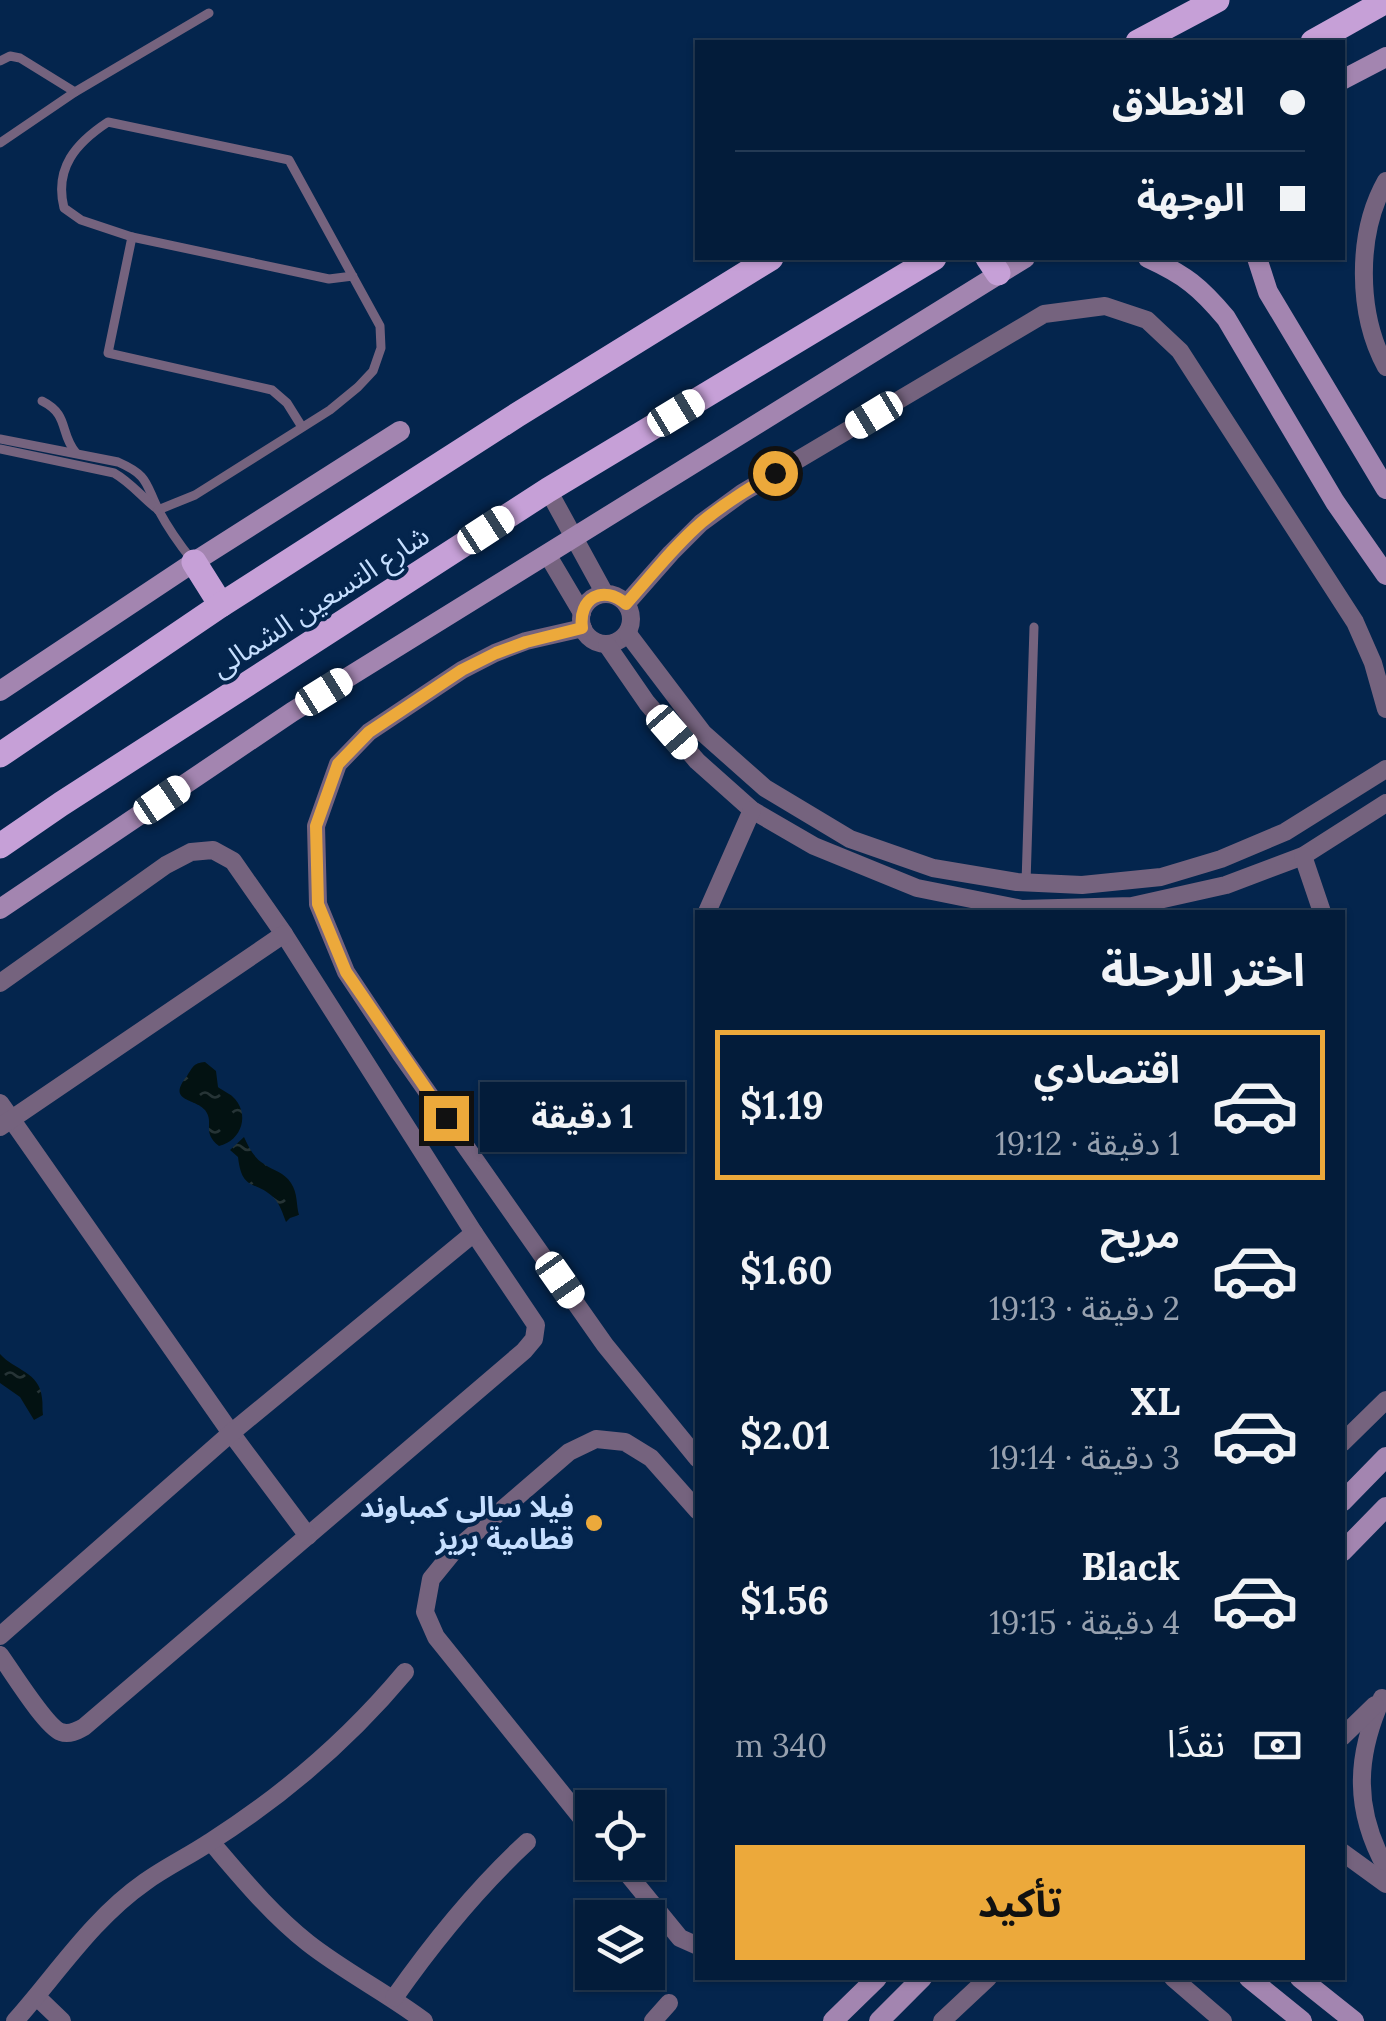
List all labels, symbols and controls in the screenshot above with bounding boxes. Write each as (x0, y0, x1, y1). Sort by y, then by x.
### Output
text: الانطلاق (1112, 77, 1245, 125)
text: الوجهة (1137, 173, 1245, 221)
car (643, 385, 709, 441)
car (841, 387, 907, 443)
route start (753, 451, 798, 496)
car (453, 501, 519, 559)
street label: شارع التسعين الشمالى (204, 517, 438, 687)
car (291, 663, 357, 721)
car (641, 700, 703, 764)
car (129, 771, 195, 829)
text: اختر الرحلة (1101, 941, 1305, 998)
text: اقتصادي (1034, 1045, 1180, 1093)
icon: car (1210, 1060, 1300, 1150)
text: $1.19 (740, 1081, 824, 1129)
callout: 1 دقيقة (481, 1083, 686, 1153)
route end (424, 1096, 469, 1141)
text: 1 دقيقة (532, 1096, 633, 1137)
text: 1 دقيقة · 19:12 (995, 1123, 1180, 1164)
text: مريح (1100, 1210, 1180, 1258)
icon: car (1210, 1225, 1300, 1315)
text: $1.60 (740, 1246, 833, 1294)
car (531, 1247, 589, 1313)
text: 2 دقيقة · 19:13 (989, 1288, 1180, 1329)
text: XL (1130, 1377, 1180, 1425)
icon: car (1210, 1390, 1300, 1480)
text: $2.01 (740, 1411, 830, 1459)
text: 3 دقيقة · 19:14 (989, 1437, 1180, 1478)
place label: فيلا سالى كمباوند قطامية بريز (360, 1489, 574, 1557)
marker: فيلا سالى كمباوند قطامية بريز (583, 1512, 605, 1534)
text: Black (1081, 1542, 1180, 1590)
icon: car (1210, 1555, 1300, 1645)
text: $1.56 (740, 1576, 829, 1624)
text: 4 دقيقة · 19:15 (989, 1602, 1180, 1643)
icon: cash (1250, 1718, 1305, 1773)
text: نقدًا (1167, 1719, 1225, 1767)
text: 340 m (735, 1725, 827, 1766)
map controls (575, 1790, 665, 1990)
button: locate (575, 1790, 665, 1880)
button: تأكيد (735, 1845, 1305, 1960)
button: layers (575, 1900, 665, 1990)

